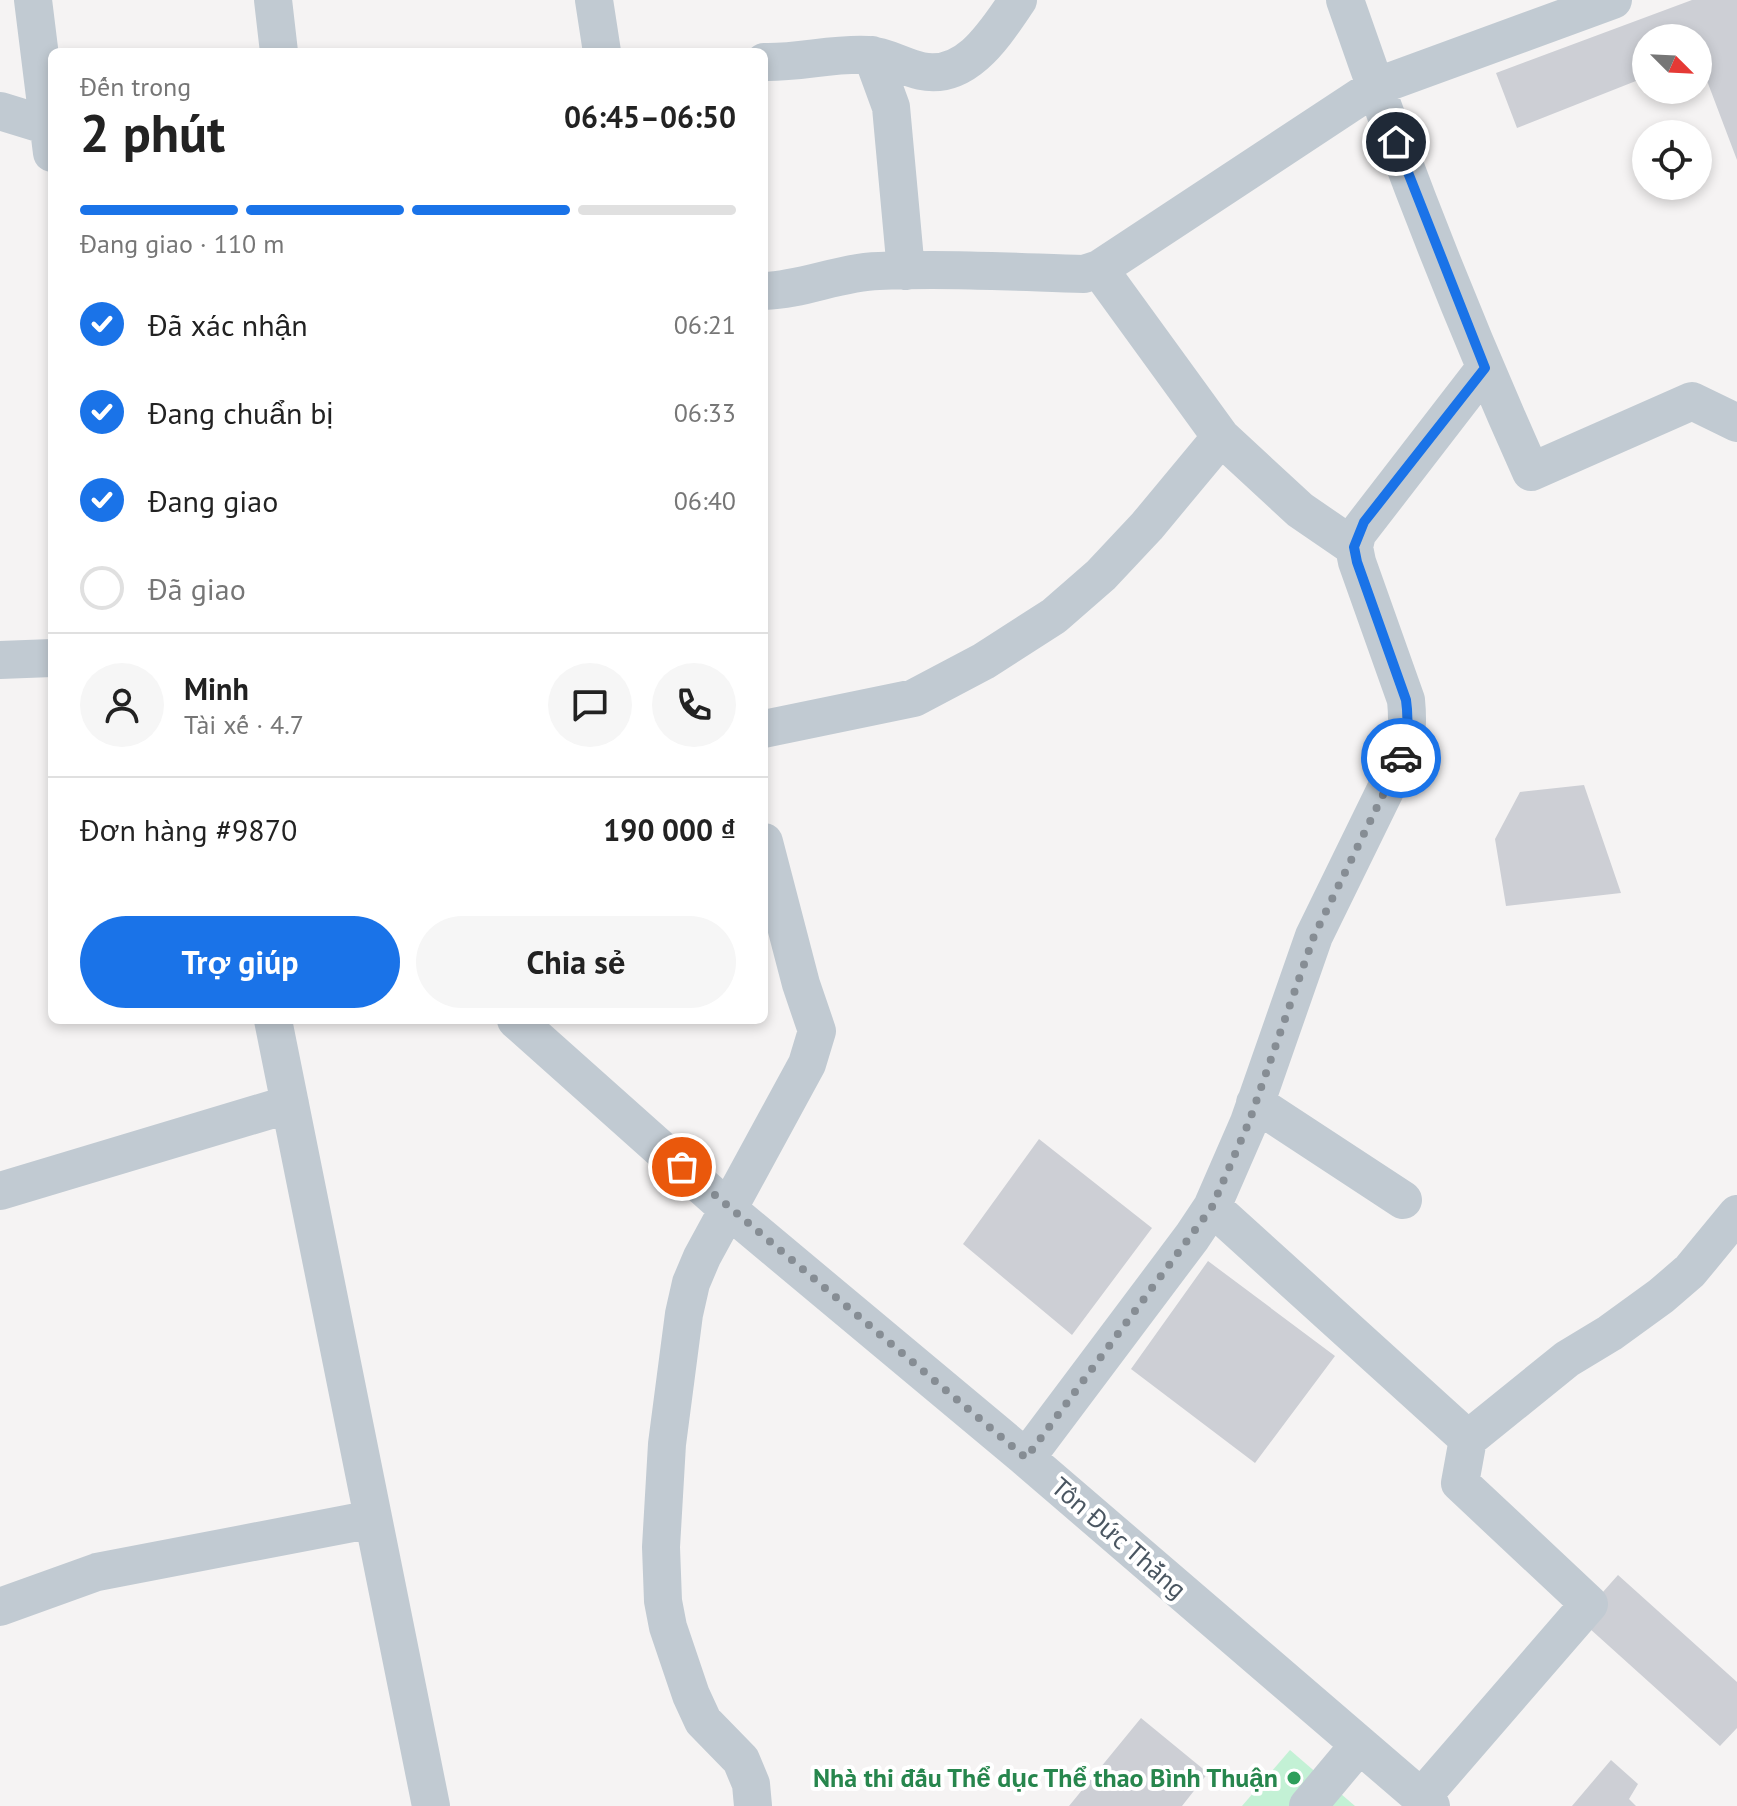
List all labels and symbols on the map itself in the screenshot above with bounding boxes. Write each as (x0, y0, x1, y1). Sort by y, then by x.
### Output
north arrow (1632, 24, 1712, 104)
pin (1362, 108, 1430, 176)
courier (1361, 718, 1441, 798)
pin (648, 1133, 716, 1201)
street label: Tôn Đức Thắng (1045, 1470, 1194, 1605)
place label: Nhà thi đấu Thể dục Thể thao Bình Thuận (813, 1761, 1278, 1794)
marker: Nhà thi đấu Thể dục Thể thao Bình Thuận (1285, 1769, 1303, 1787)

